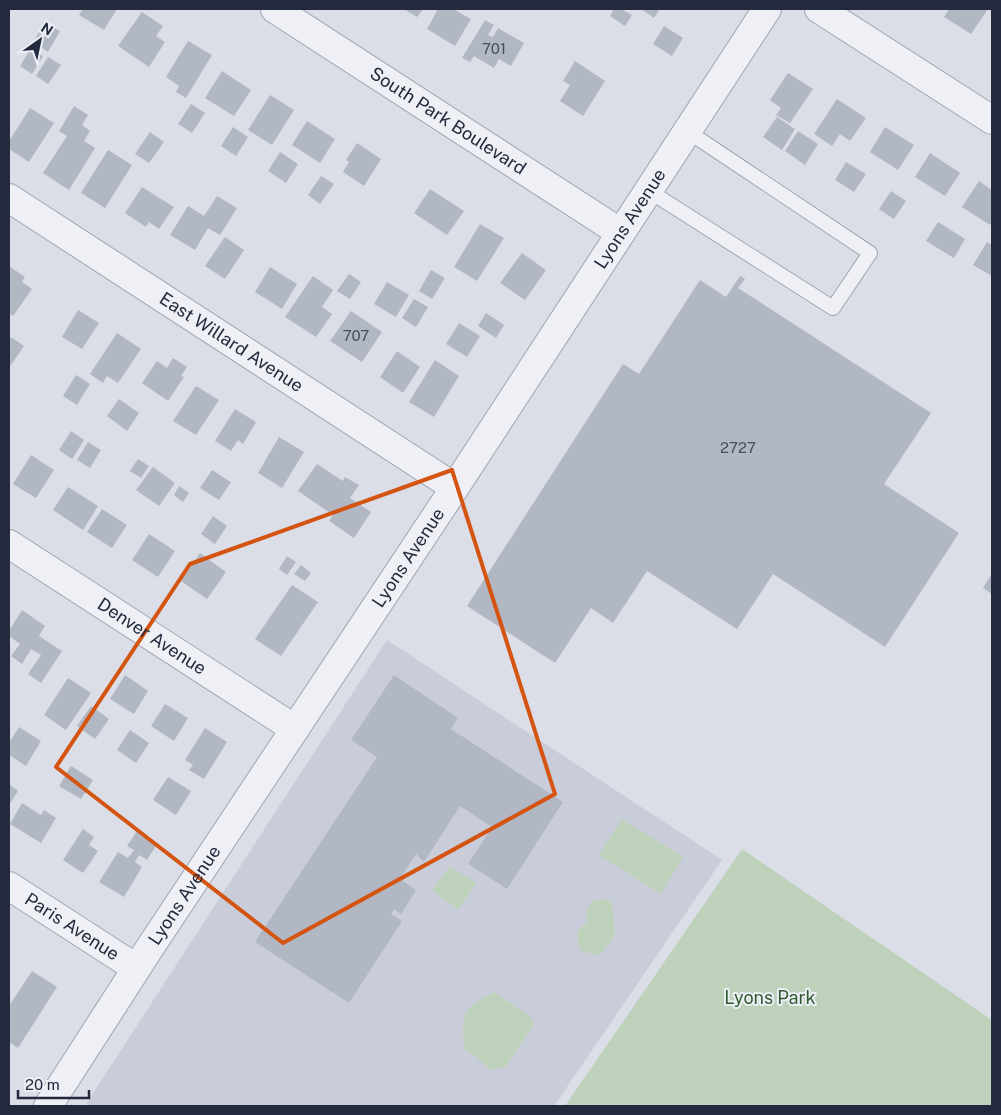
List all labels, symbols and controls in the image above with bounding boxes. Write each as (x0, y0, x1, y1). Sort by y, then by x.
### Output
north arrow (15, 15, 65, 65)
text: N (38, 19, 56, 39)
house number: 701 (482, 40, 506, 57)
street label: South Park Boulevard (366, 62, 530, 179)
street label: Lyons Avenue (589, 165, 670, 272)
street label: East Willard Avenue (156, 288, 307, 396)
house number: 707 (343, 327, 369, 344)
house number: 2727 (720, 439, 756, 456)
street label: Lyons Avenue (367, 504, 448, 611)
street label: Denver Avenue (94, 593, 210, 679)
street label: Lyons Avenue (144, 841, 225, 949)
street label: Paris Avenue (21, 888, 123, 964)
park label: Lyons Park (724, 987, 816, 1008)
scale bar (18, 1068, 89, 1100)
text: 20 m (25, 1076, 60, 1093)

